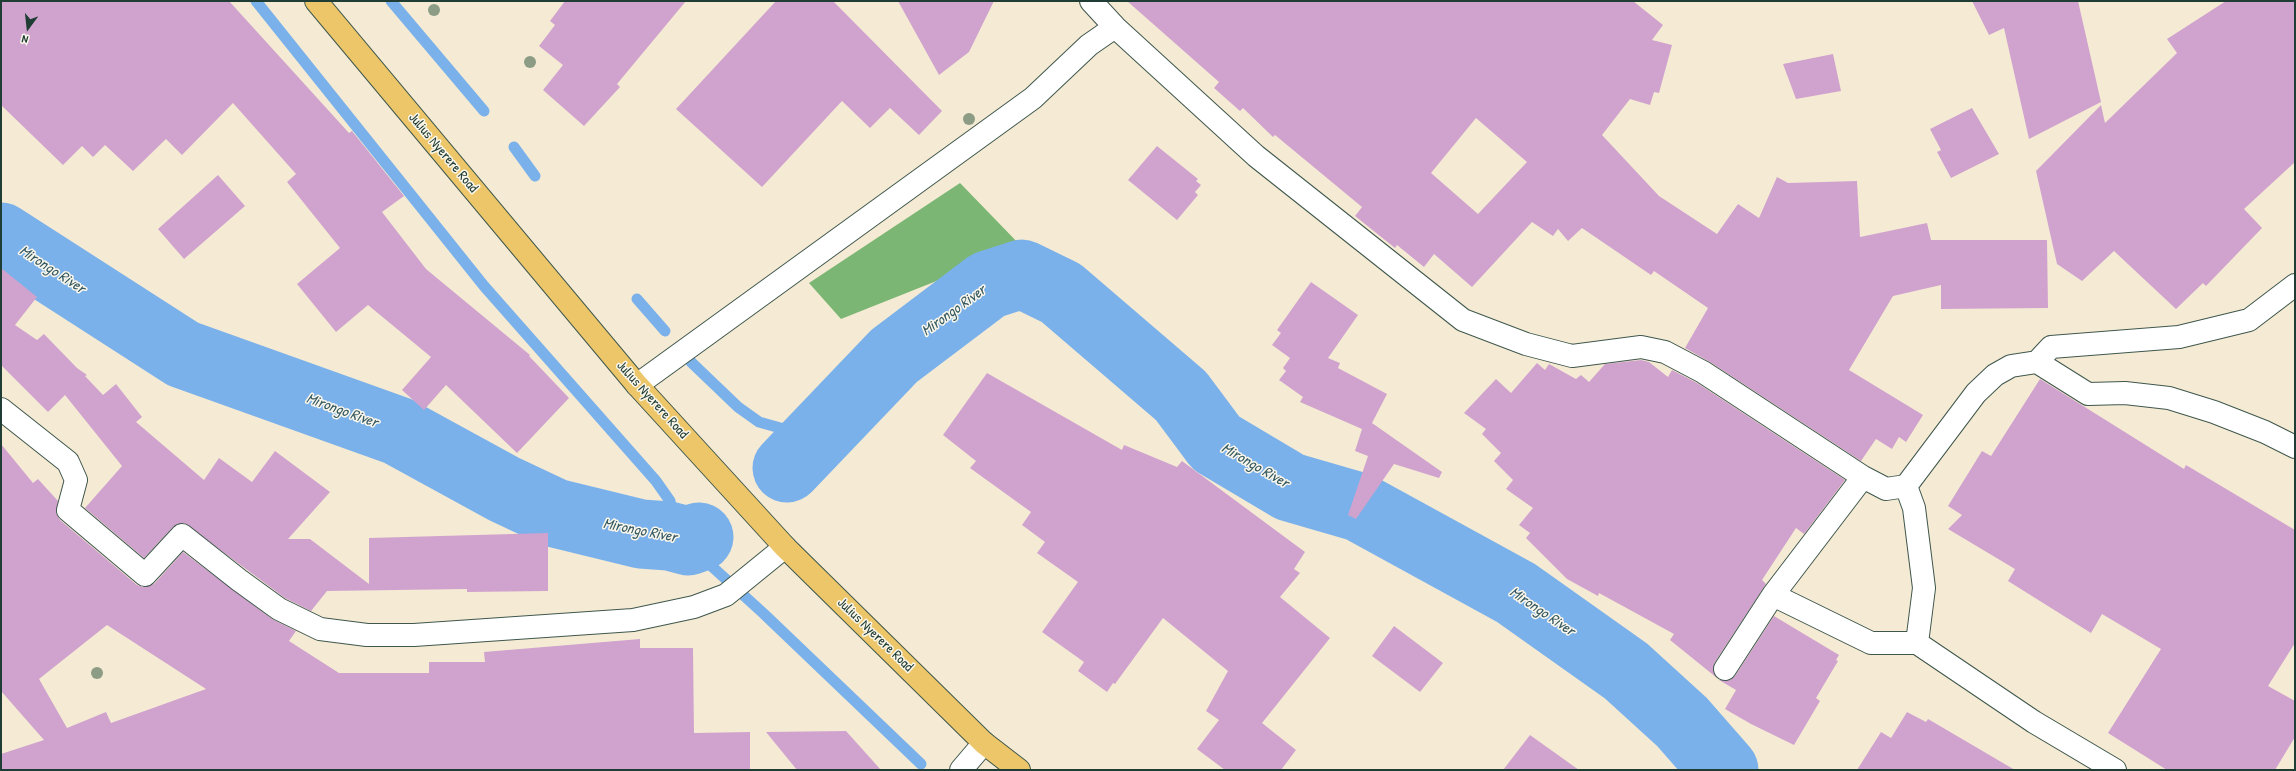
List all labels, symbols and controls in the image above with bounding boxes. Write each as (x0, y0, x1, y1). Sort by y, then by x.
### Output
north arrow (8, 8, 48, 48)
text: N (20, 32, 30, 47)
street label: Julius Nyerere Road (405, 110, 481, 196)
water label: Mirongo River (16, 242, 88, 298)
water label: Mirongo River (918, 282, 990, 340)
street label: Julius Nyerere Road (613, 358, 691, 442)
water label: Mirongo River (304, 390, 380, 432)
water label: Mirongo River (1218, 439, 1292, 493)
water label: Mirongo River (601, 515, 679, 547)
water label: Mirongo River (1506, 584, 1578, 640)
street label: Julius Nyerere Road (834, 595, 916, 675)

